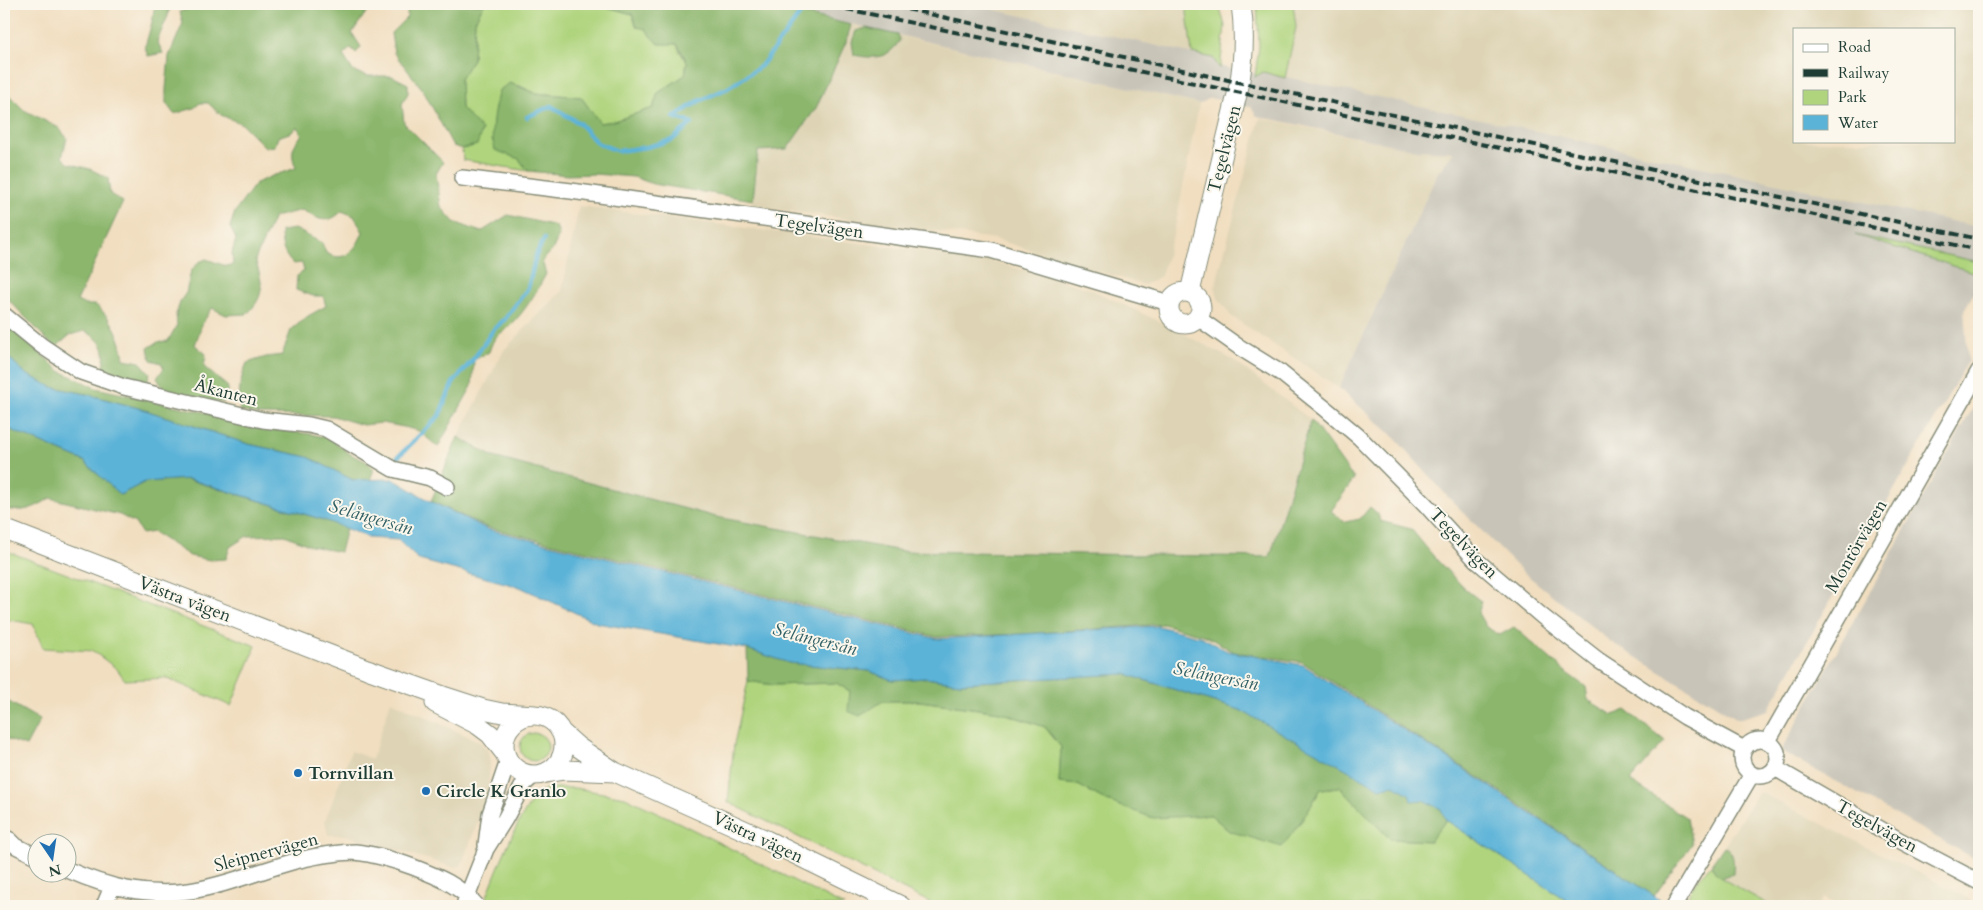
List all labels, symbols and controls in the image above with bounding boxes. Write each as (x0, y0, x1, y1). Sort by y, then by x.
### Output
legend (1793, 28, 1956, 142)
text: Road (1838, 37, 1871, 57)
text: Railway (1838, 63, 1889, 83)
text: Park (1838, 87, 1867, 107)
street label: Tegelvägen (1202, 102, 1248, 196)
text: Water (1837, 113, 1879, 133)
street label: Tegelvägen (773, 208, 866, 245)
street label: Åkanten (192, 373, 261, 413)
water label: Selångersån (326, 493, 416, 541)
street label: Montörvägen (1819, 494, 1894, 598)
street label: Tegelvägen (1423, 502, 1504, 585)
street label: Västra vägen (135, 570, 236, 629)
water label: Selångersån (770, 616, 860, 662)
water label: Selångersån (1171, 655, 1261, 697)
place label: Tornvillan (308, 761, 394, 786)
marker: Tornvillan (292, 767, 304, 779)
place label: Circle K Granlo (436, 779, 566, 804)
marker: Circle K Granlo (420, 785, 432, 797)
street label: Tegelvägen (1831, 794, 1923, 859)
street label: Västra vägen (708, 806, 808, 870)
street label: Sleipnervägen (211, 826, 322, 878)
north arrow (28, 832, 78, 882)
text: N (47, 860, 63, 881)

